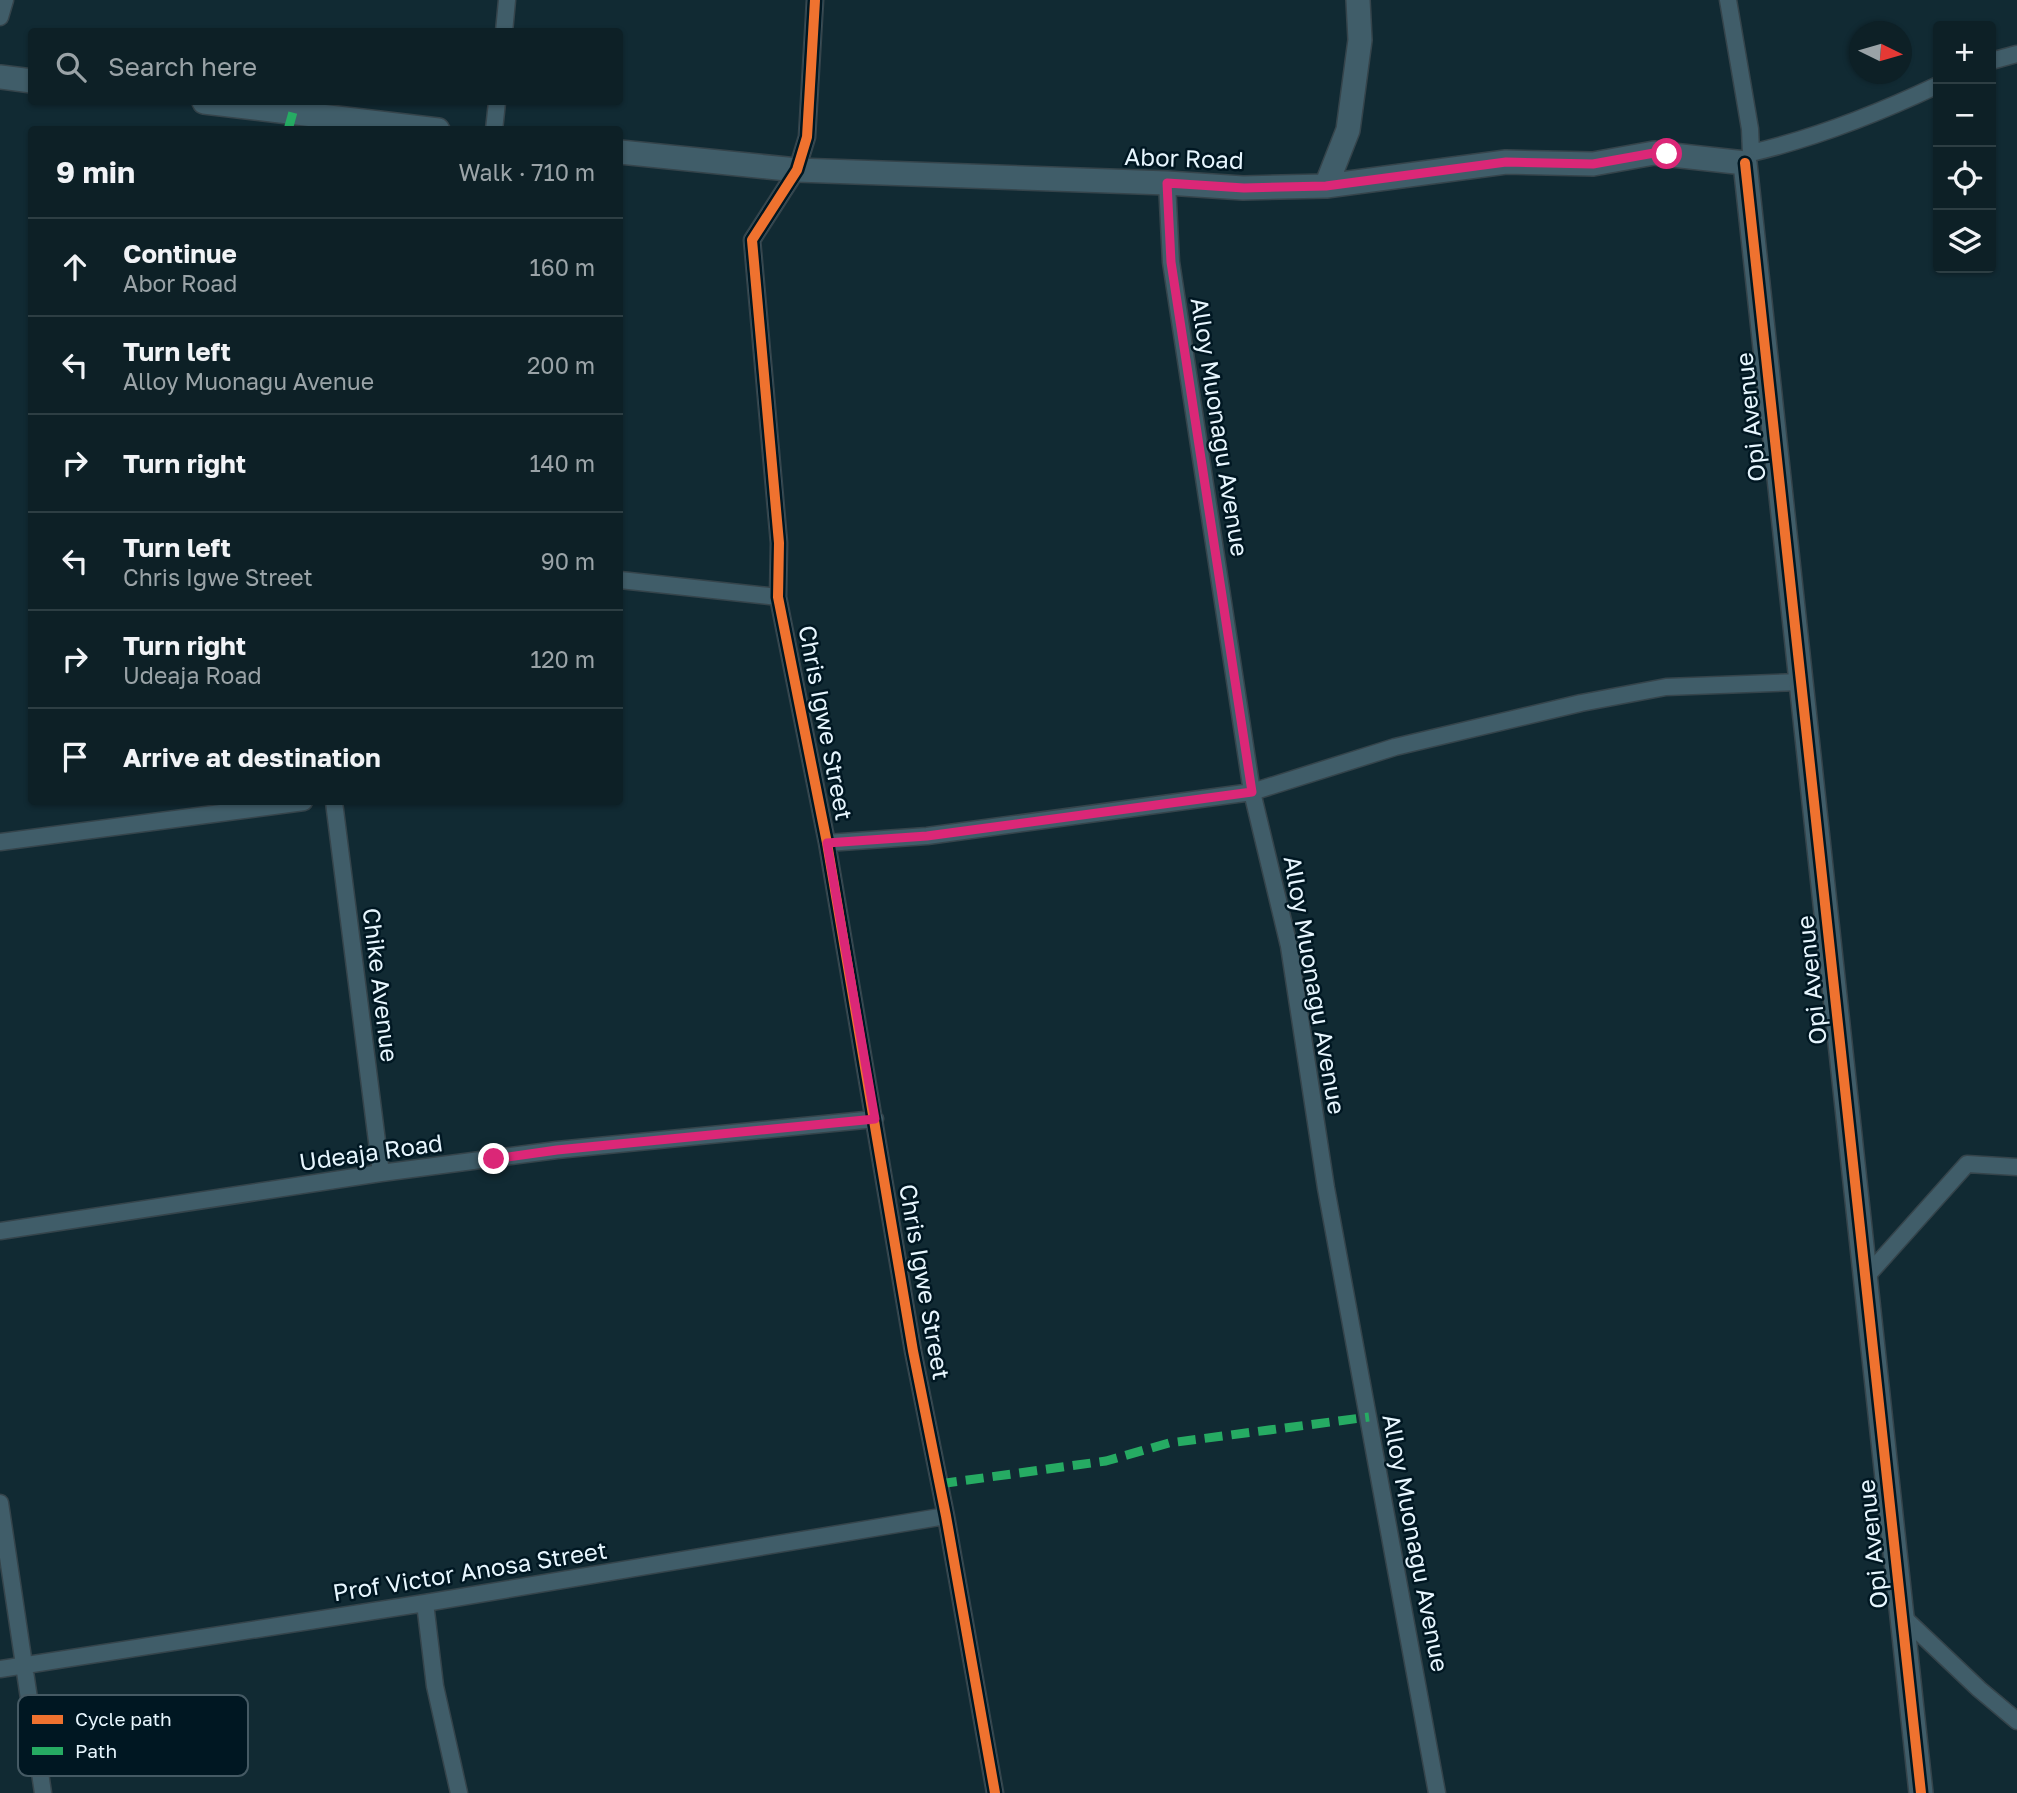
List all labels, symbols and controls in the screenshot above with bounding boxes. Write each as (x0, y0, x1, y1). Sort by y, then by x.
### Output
north arrow (1849, 21, 1912, 84)
map controls (1933, 21, 1996, 273)
button: + (1933, 21, 1996, 84)
search box (28, 28, 623, 105)
icon: search (52, 48, 90, 86)
text: Search here (108, 51, 257, 82)
button: − (1933, 84, 1996, 147)
route start (1651, 138, 1682, 169)
street label: Abor Road (1124, 141, 1244, 174)
button: locate (1933, 147, 1996, 210)
text: 9 min (56, 154, 135, 190)
text: Walk · 710 m (458, 158, 595, 186)
button: layers (1933, 210, 1996, 273)
text: Continue (123, 238, 237, 269)
icon: ahead (56, 248, 94, 286)
text: 160 m (530, 253, 595, 281)
text: Abor Road (123, 269, 237, 297)
street label: Alloy Muonagu Avenue (1186, 295, 1255, 558)
text: Turn left (123, 336, 231, 367)
icon: left (56, 346, 94, 384)
text: 200 m (527, 351, 595, 379)
street label: Opi Avenue (1728, 351, 1771, 483)
text: Alloy Muonagu Avenue (123, 367, 374, 395)
icon: right (56, 444, 94, 482)
text: Turn right (123, 448, 246, 479)
text: 140 m (529, 449, 595, 477)
text: Turn left (123, 532, 231, 563)
icon: left (56, 542, 94, 580)
text: 90 m (541, 547, 595, 575)
text: Chris Igwe Street (123, 563, 313, 591)
street label: Chris Igwe Street (793, 623, 860, 823)
text: Turn right (123, 630, 246, 661)
icon: right (56, 640, 94, 678)
text: 120 m (530, 645, 595, 673)
text: Udeaja Road (123, 661, 262, 689)
icon: arrive (56, 738, 94, 776)
text: Arrive at destination (123, 742, 381, 773)
street label: Alloy Muonagu Avenue (1278, 853, 1353, 1116)
street label: Chike Avenue (358, 906, 405, 1064)
street label: Opi Avenue (1789, 914, 1832, 1046)
street label: Udeaja Road (297, 1127, 444, 1176)
route end (478, 1143, 509, 1174)
street label: Chris Igwe Street (894, 1182, 957, 1382)
street label: Alloy Muonagu Avenue (1377, 1411, 1456, 1674)
street label: Opi Avenue (1850, 1478, 1893, 1610)
street label: Prof Victor Anosa Street (331, 1535, 609, 1607)
legend (18, 1695, 248, 1776)
text: Cycle path (75, 1707, 172, 1730)
text: Path (75, 1739, 117, 1762)

